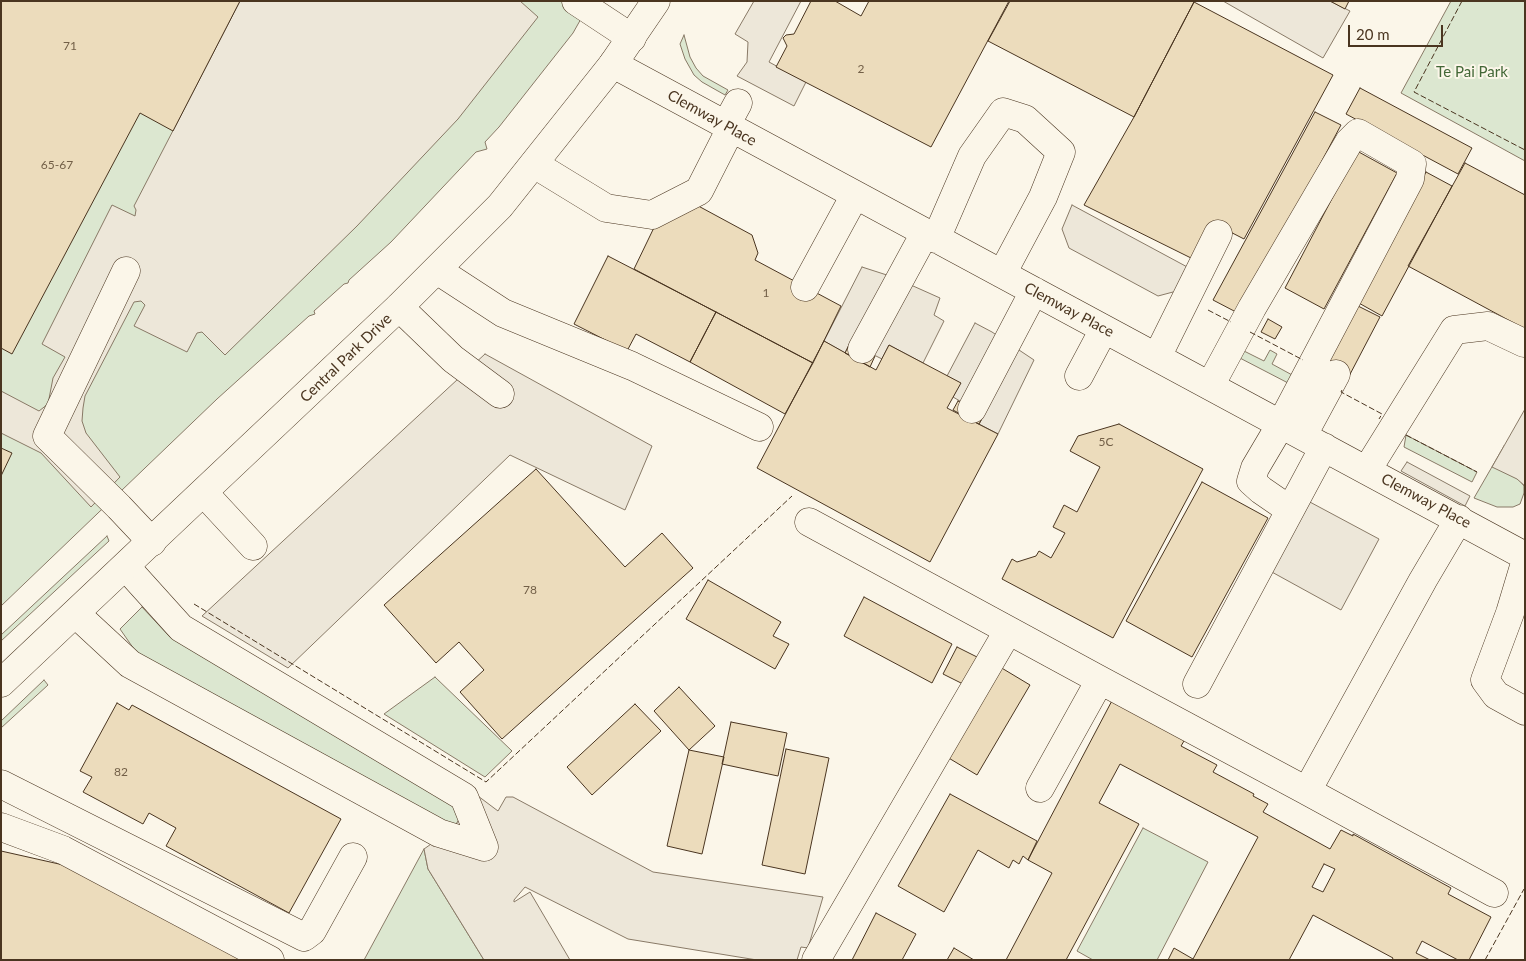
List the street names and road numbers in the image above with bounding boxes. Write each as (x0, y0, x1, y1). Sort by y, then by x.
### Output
street label: Clemway Place (664, 86, 760, 150)
street label: Clemway Place (1021, 279, 1117, 341)
street label: Central Park Drive (296, 310, 396, 406)
street label: Clemway Place (1378, 470, 1474, 532)

